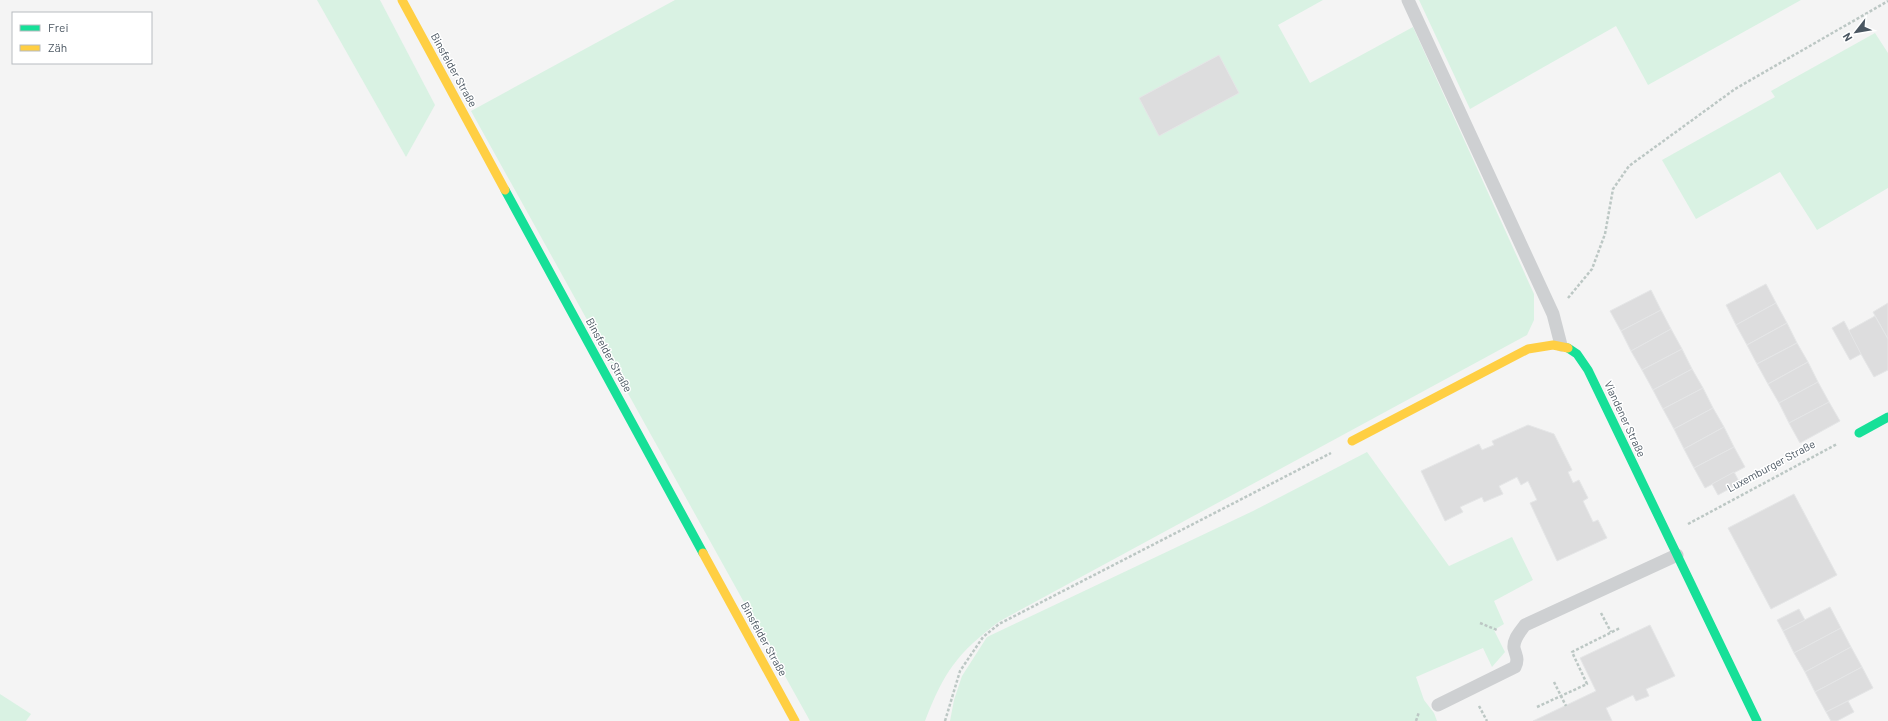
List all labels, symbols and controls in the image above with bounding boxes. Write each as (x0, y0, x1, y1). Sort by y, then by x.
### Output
legend (12, 12, 152, 64)
north arrow (1836, 12, 1876, 52)
text: Frei (48, 20, 68, 34)
street label: Binsfelder Straße (429, 30, 480, 109)
text: N (1840, 31, 1854, 44)
text: Zäh (48, 40, 67, 54)
street label: Binsfelder Straße (584, 315, 635, 394)
street label: Viandener Straße (1602, 379, 1649, 459)
street label: Luxemburger Straße (1725, 437, 1817, 494)
street label: Binsfelder Straße (739, 599, 790, 678)

